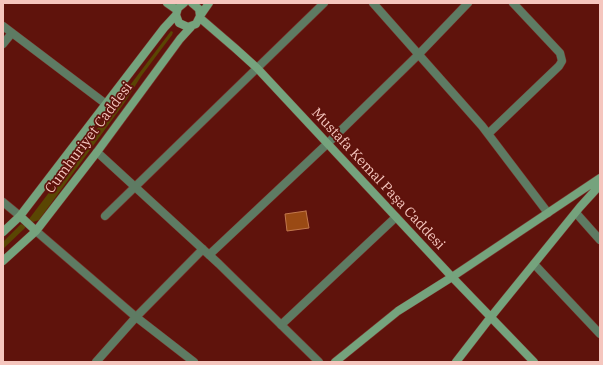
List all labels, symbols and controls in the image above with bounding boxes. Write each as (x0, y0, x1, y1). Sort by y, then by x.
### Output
street label: Cumhuriyet Caddesi (42, 79, 136, 197)
street label: Mustafa Kemal Paşa Caddesi (308, 105, 448, 253)

